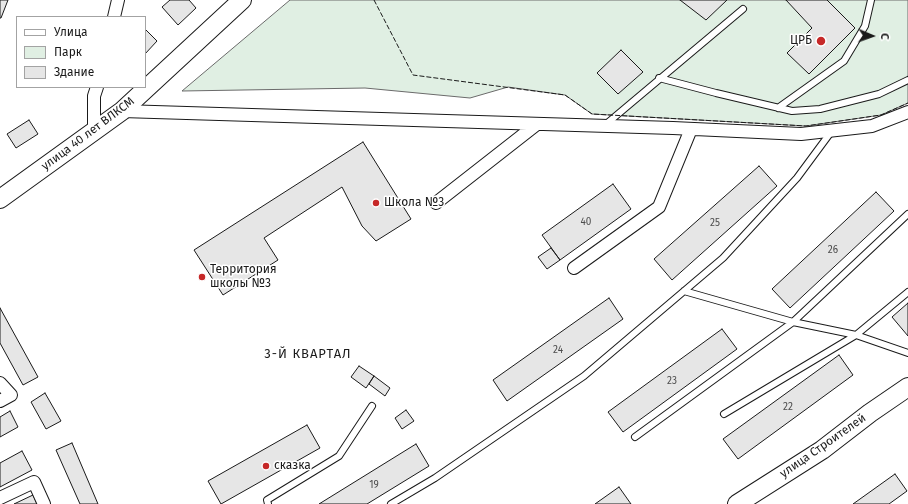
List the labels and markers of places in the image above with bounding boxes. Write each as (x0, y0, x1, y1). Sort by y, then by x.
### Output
place label: ЦРБ (790, 34, 812, 48)
marker: ЦРБ (815, 35, 827, 47)
place label: Школа №3 (384, 196, 444, 210)
marker: Школа №3 (371, 198, 381, 208)
place label: Территория школы №3 (210, 263, 277, 291)
marker: Территория школы №3 (197, 272, 207, 282)
place label: сказка (274, 459, 311, 473)
marker: сказка (261, 461, 271, 471)

